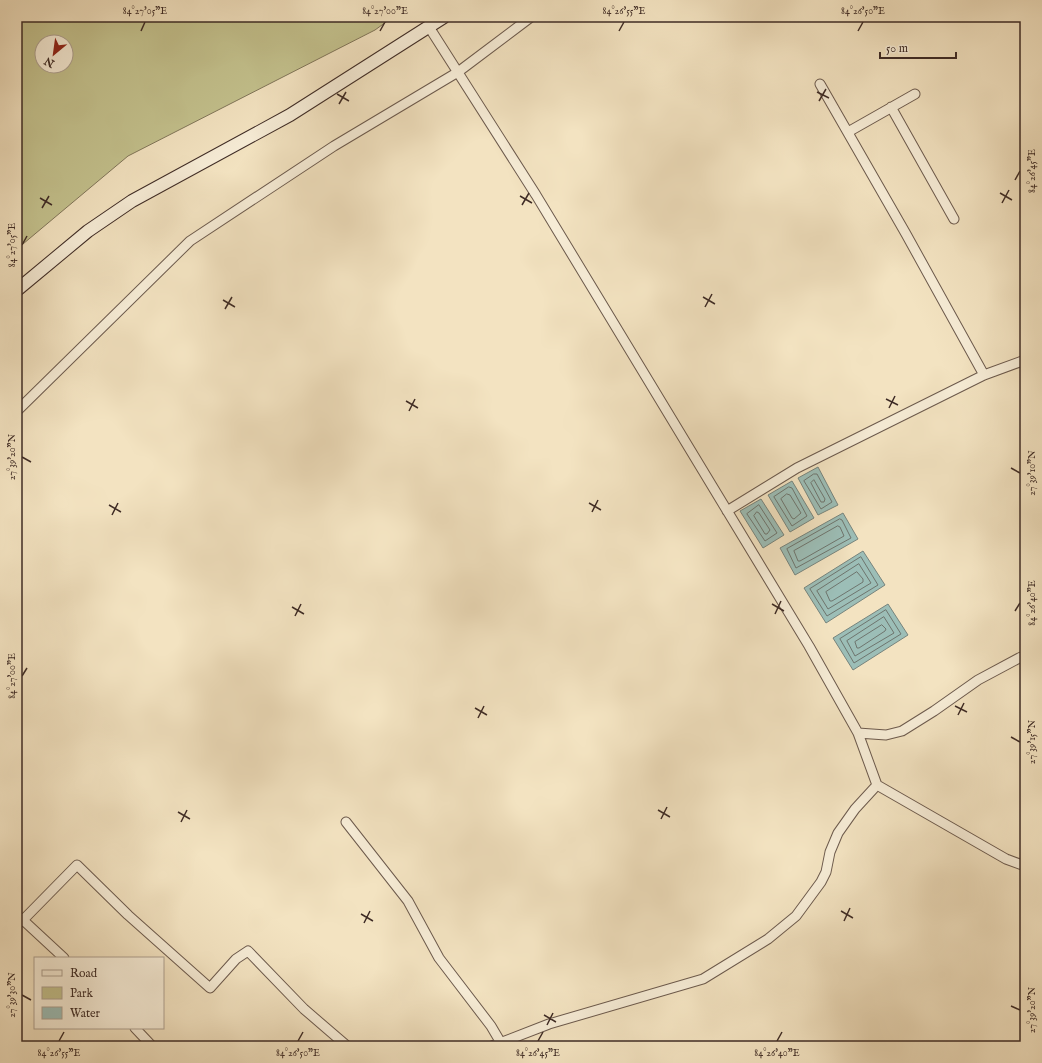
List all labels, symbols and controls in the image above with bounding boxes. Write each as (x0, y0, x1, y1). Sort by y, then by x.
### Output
text: 84°27'05"E (123, 5, 167, 18)
text: 84°27'00"E (362, 5, 408, 18)
text: 84°26'55"E (603, 5, 645, 18)
text: 84°26'50"E (841, 5, 885, 18)
north arrow (34, 34, 74, 74)
scale bar (880, 34, 956, 60)
text: 50 m (886, 41, 908, 56)
text: N (42, 53, 58, 71)
text: 84°26'45"E (1026, 149, 1039, 193)
text: 84°27'05"E (6, 223, 19, 267)
text: 27°39'20"N (6, 433, 19, 480)
text: 27°39'10"N (1026, 450, 1039, 496)
text: 84°26'40"E (1026, 580, 1039, 626)
text: 84°27'00"E (6, 653, 19, 699)
text: 27°39'15"N (1026, 720, 1039, 764)
legend (34, 957, 164, 1029)
text: Road (70, 966, 98, 981)
text: 27°39'30"N (6, 972, 19, 1018)
text: Park (70, 986, 93, 1001)
text: 27°39'20"N (1026, 986, 1039, 1033)
text: Water (70, 1006, 101, 1021)
text: 84°26'55"E (38, 1047, 80, 1060)
text: 84°26'50"E (276, 1047, 320, 1060)
text: 84°26'45"E (516, 1047, 560, 1060)
text: 84°26'40"E (754, 1047, 800, 1060)

